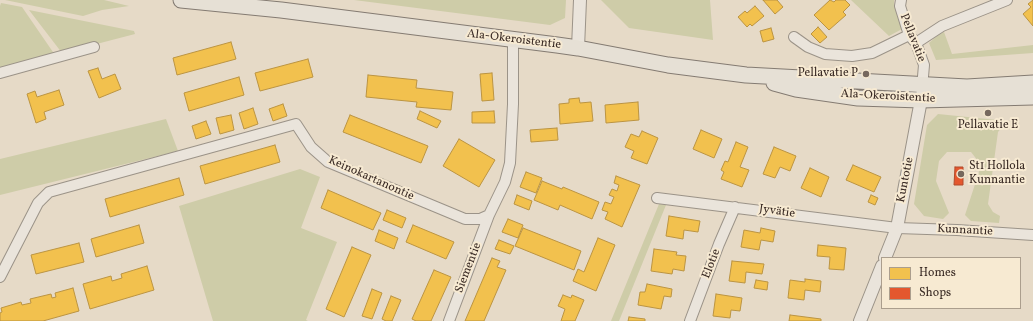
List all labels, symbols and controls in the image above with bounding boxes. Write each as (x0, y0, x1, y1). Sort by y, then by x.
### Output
street label: Pellavatie (896, 12, 928, 64)
street label: Ala-Okeroistentie (466, 27, 562, 53)
place label: Pellavatie P (798, 67, 858, 81)
marker: Pellavatie P (861, 69, 871, 79)
street label: Ala-Okeroistentie (840, 87, 936, 107)
marker: Pellavatie E (983, 108, 993, 118)
place label: Pellavatie E (958, 119, 1018, 133)
street label: Keinokartanontie (326, 154, 416, 204)
street label: Kuntotie (895, 156, 917, 204)
place label: St1 Hollola Kunnantie (969, 160, 1025, 188)
marker: St1 Hollola Kunnantie (956, 169, 966, 179)
street label: Jyvätie (758, 202, 796, 222)
street label: Kunnantie (937, 222, 993, 240)
street label: Siementie (453, 241, 485, 295)
street label: Elotie (700, 247, 724, 281)
legend (881, 257, 1021, 309)
text: Homes (919, 265, 956, 281)
text: Shops (919, 285, 951, 301)

